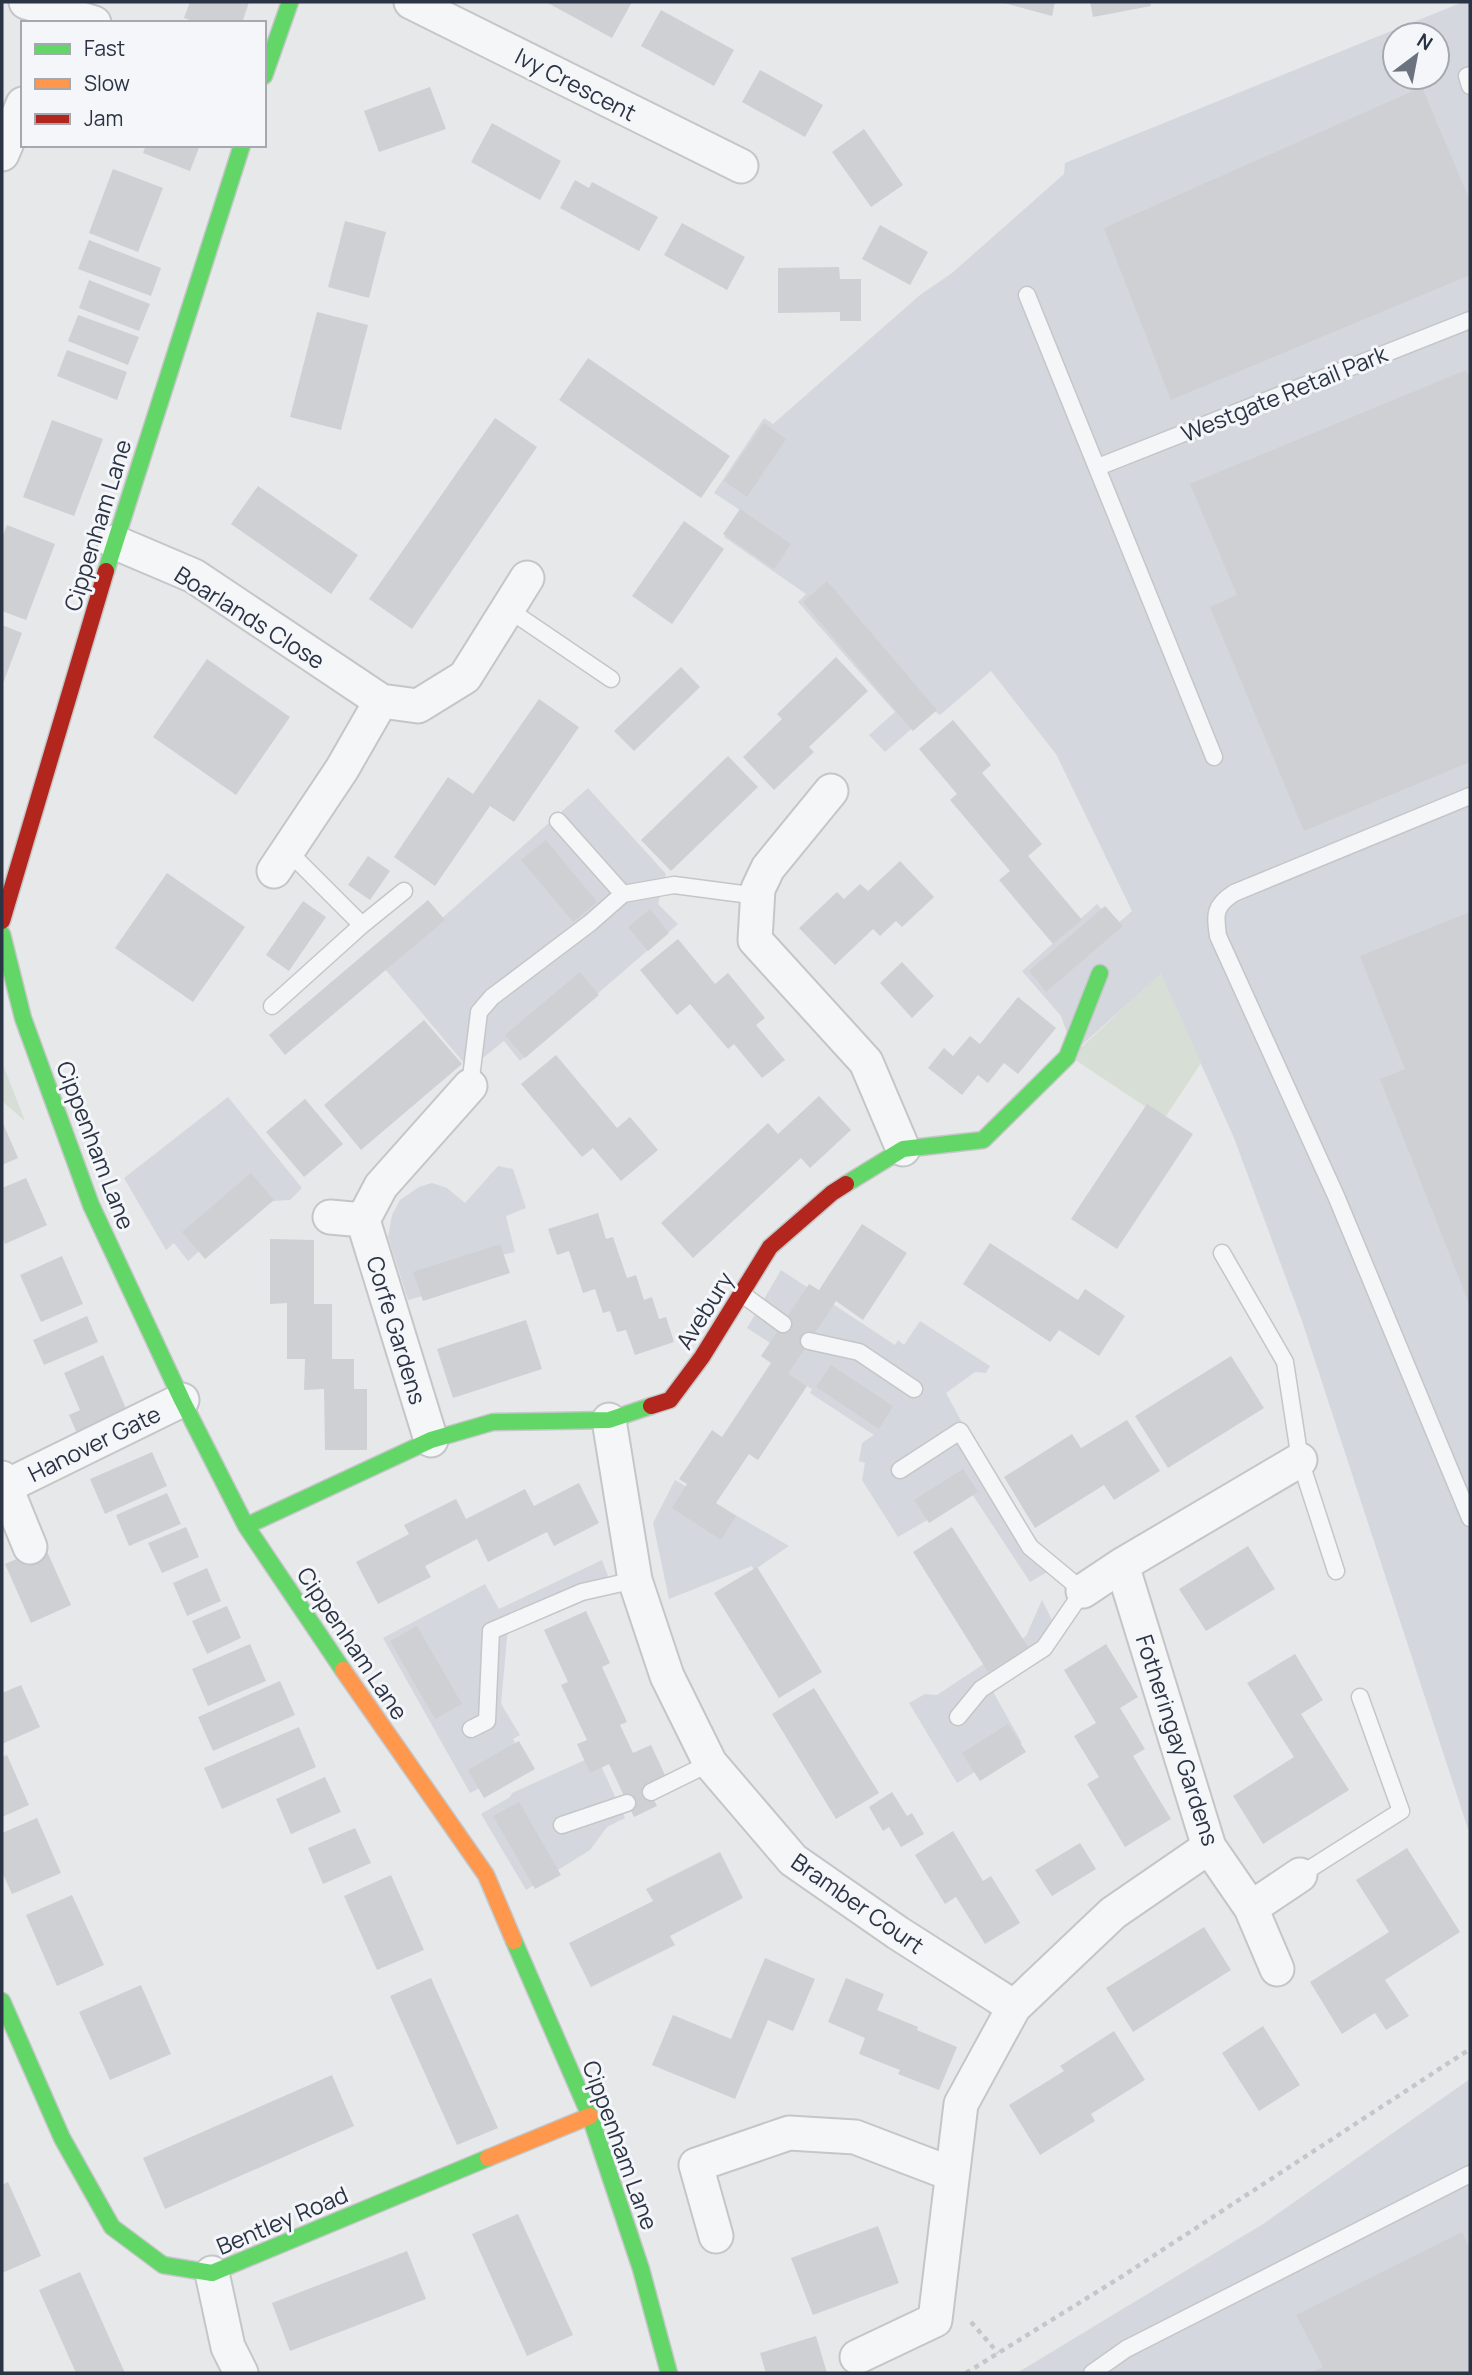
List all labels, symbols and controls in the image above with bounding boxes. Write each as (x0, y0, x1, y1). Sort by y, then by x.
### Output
legend (21, 21, 266, 147)
north arrow (1381, 21, 1451, 91)
text: N (1412, 27, 1438, 56)
text: Fast (84, 34, 125, 62)
street label: Ivy Crescent (510, 40, 642, 128)
text: Slow (84, 69, 130, 97)
text: Jam (84, 104, 123, 132)
street label: Westgate Retail Park (1176, 337, 1392, 449)
street label: Cippenham Lane (56, 435, 138, 615)
street label: Boarlands Close (169, 558, 331, 676)
street label: Cippenham Lane (49, 1056, 143, 1234)
street label: Corfe Gardens (359, 1252, 435, 1408)
street label: Avebury (668, 1265, 740, 1355)
street label: Hanover Gate (22, 1397, 166, 1489)
street label: Cippenham Lane (290, 1560, 416, 1726)
street label: Fotheringay Gardens (1129, 1630, 1227, 1850)
street label: Bramber Court (785, 1845, 931, 1961)
street label: Cippenham Lane (576, 2056, 666, 2234)
street label: Bentley Road (211, 2178, 353, 2262)

